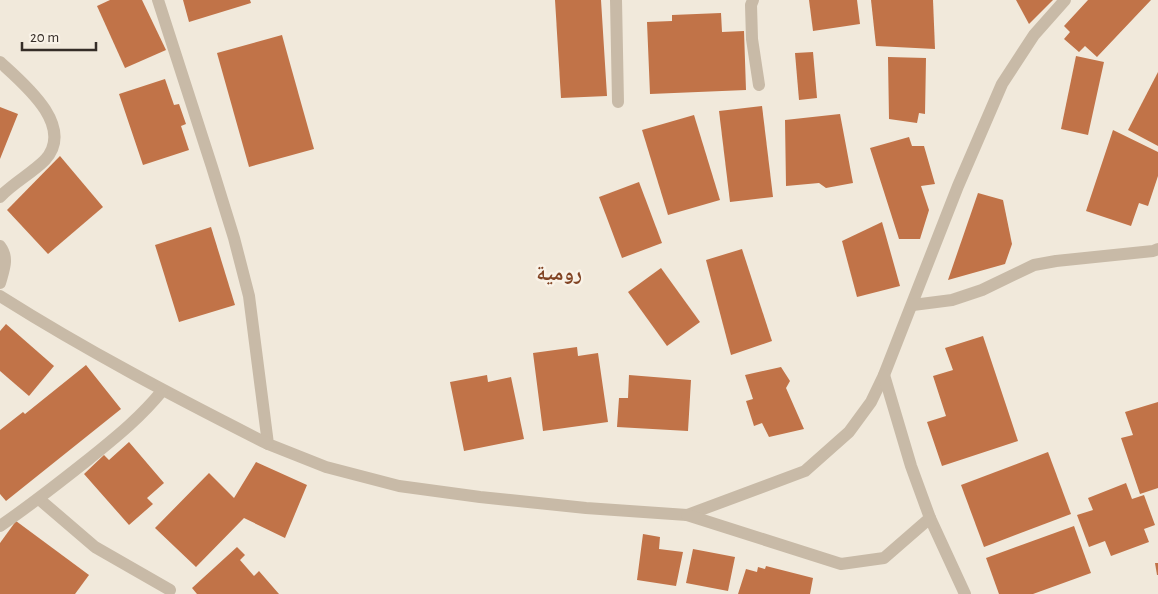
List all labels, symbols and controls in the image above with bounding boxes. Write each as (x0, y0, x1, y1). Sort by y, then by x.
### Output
scale bar (22, 20, 96, 52)
text: 20 m (30, 30, 59, 45)
district label: رومية (536, 263, 582, 285)

